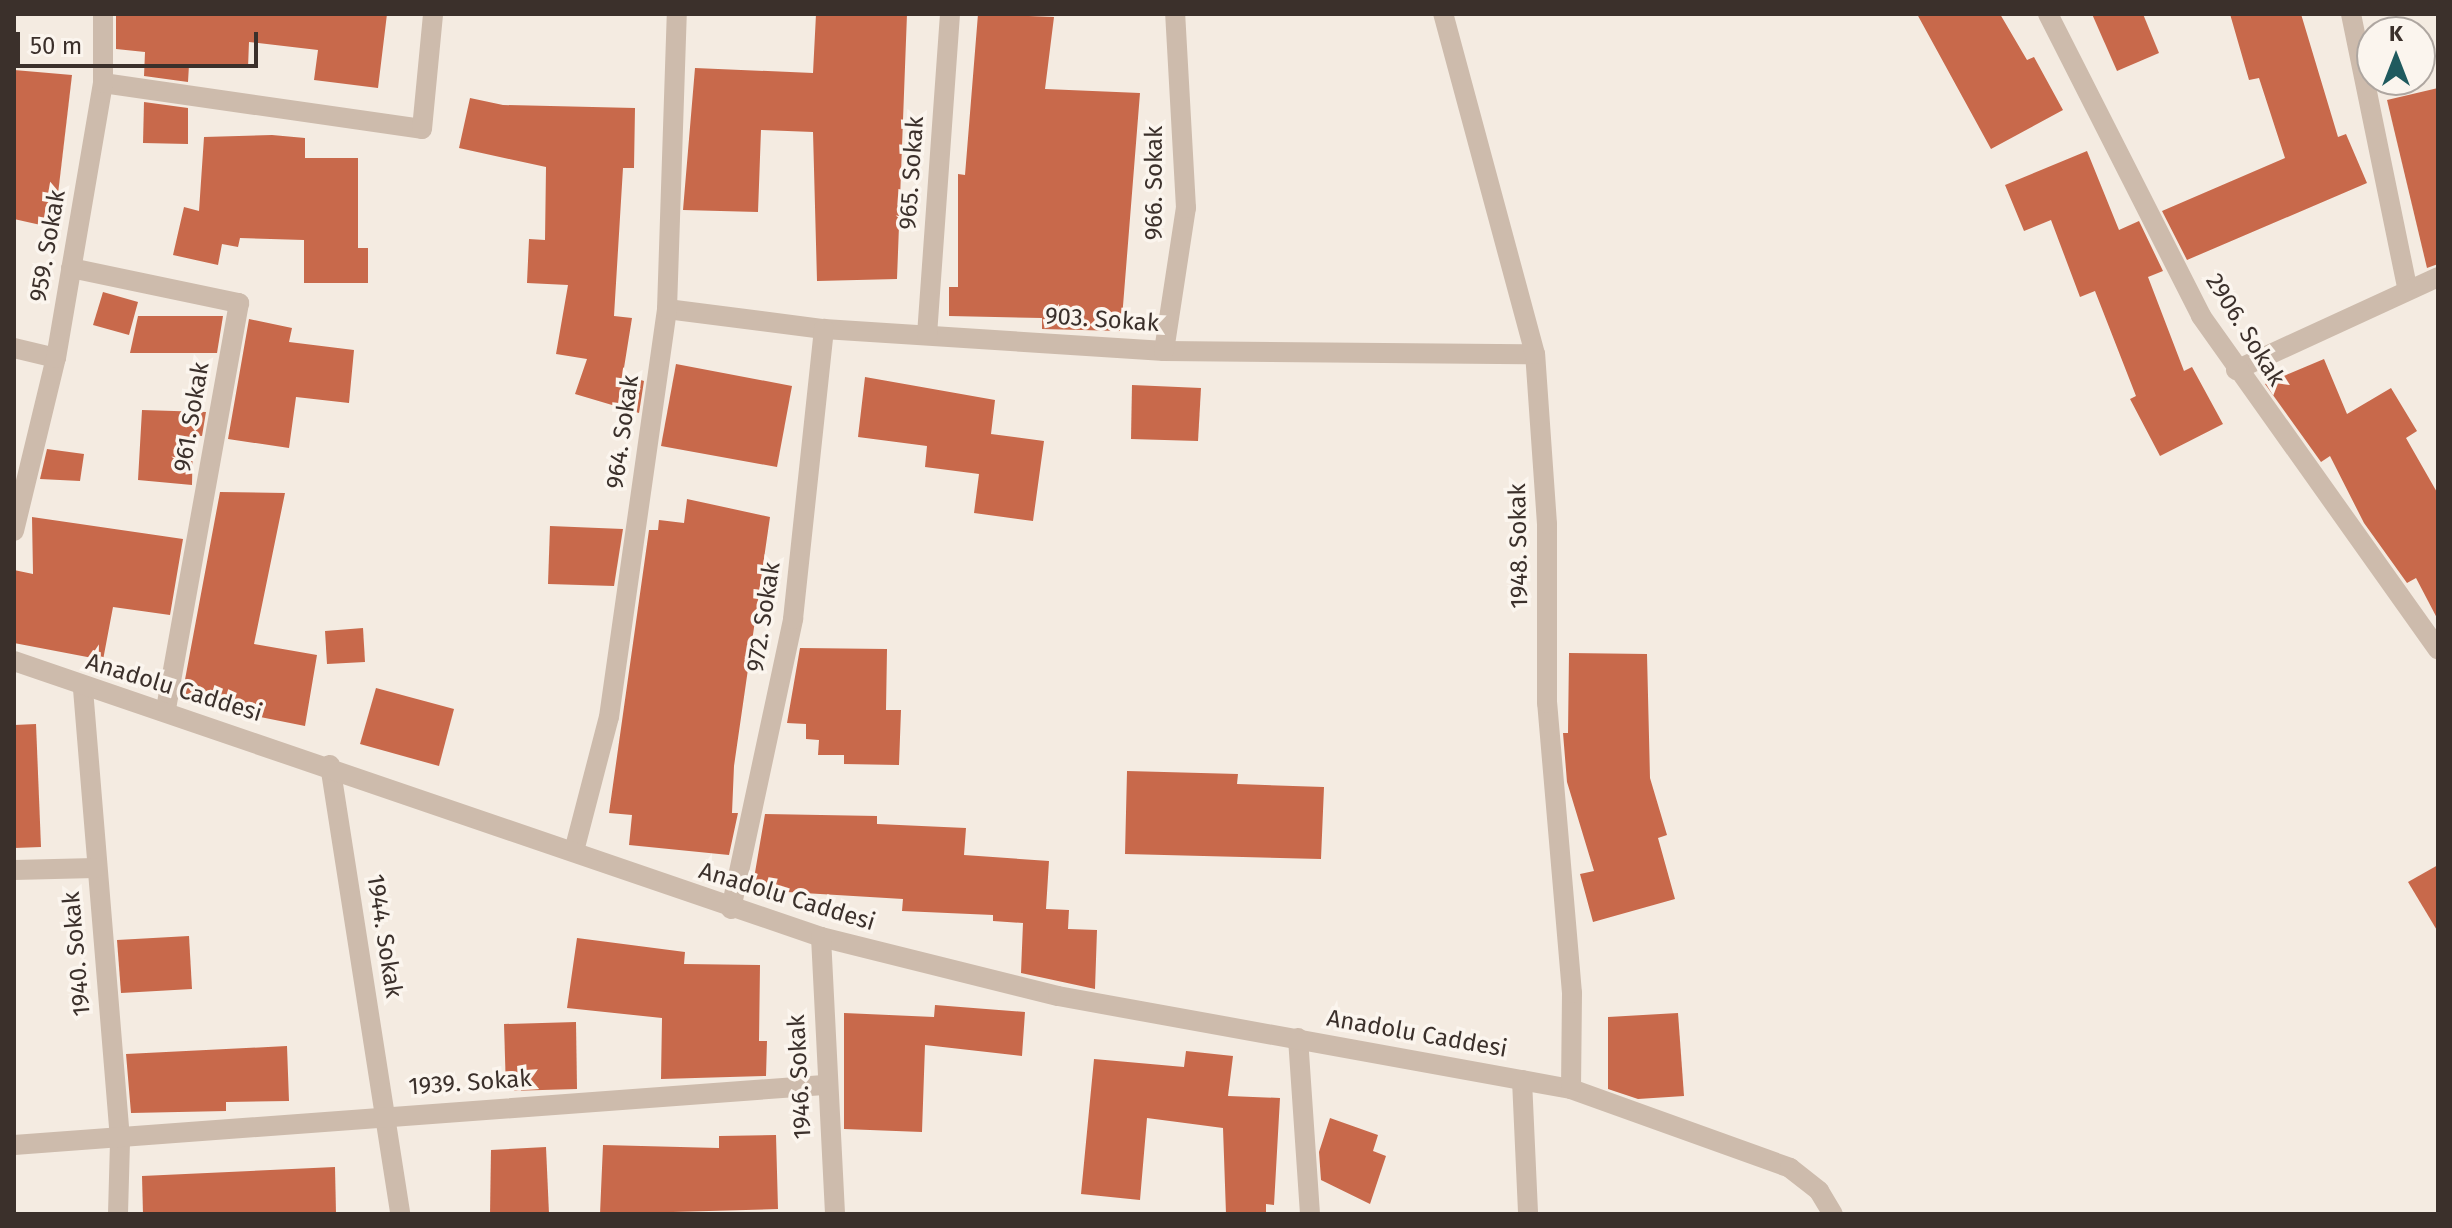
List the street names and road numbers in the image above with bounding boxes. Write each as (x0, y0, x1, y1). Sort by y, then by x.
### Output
street label: 965. Sokak (894, 115, 930, 231)
street label: 966. Sokak (1141, 126, 1169, 240)
street label: 959. Sokak (24, 188, 72, 304)
street label: 2906. Sokak (2199, 269, 2291, 391)
street label: 903. Sokak (1044, 302, 1160, 338)
street label: 961. Sokak (168, 360, 216, 474)
street label: 964. Sokak (601, 373, 645, 491)
street label: 1948. Sokak (1504, 483, 1534, 609)
street label: 972. Sokak (741, 560, 787, 674)
street label: Anadolu Caddesi (82, 648, 266, 728)
street label: Anadolu Caddesi (695, 857, 879, 937)
street label: 1944. Sokak (360, 872, 408, 1000)
street label: 1940. Sokak (57, 890, 97, 1018)
street label: Anadolu Caddesi (1325, 1004, 1509, 1064)
street label: 1946. Sokak (782, 1014, 818, 1140)
street label: 1939. Sokak (408, 1064, 532, 1102)

